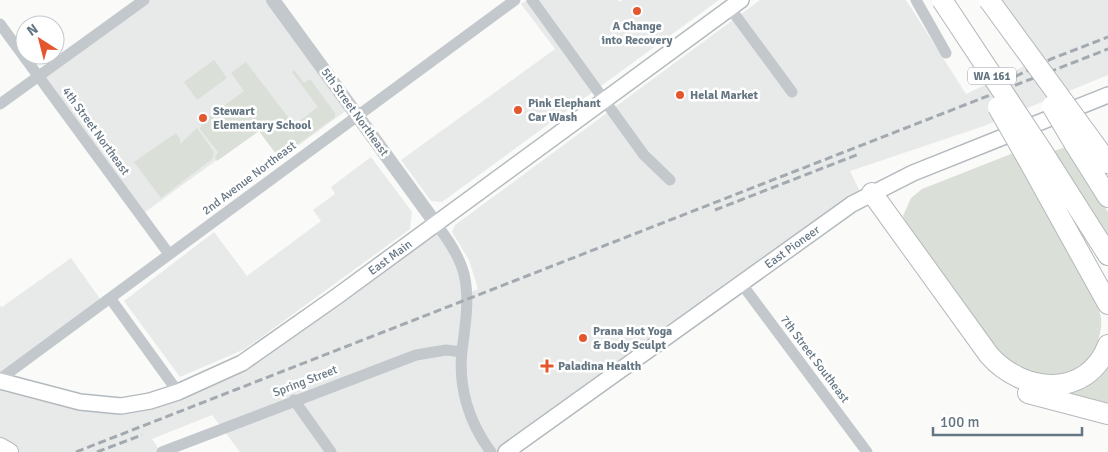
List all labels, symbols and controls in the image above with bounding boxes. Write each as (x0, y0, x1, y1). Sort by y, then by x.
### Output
marker: A Change into Recovery (631, 5, 643, 17)
north arrow (15, 15, 65, 65)
place label: A Change into Recovery (601, 19, 673, 48)
text: N (24, 20, 42, 40)
street label: 5th Street Northeast (318, 65, 392, 159)
road number: WA 161 (968, 68, 1016, 84)
street label: 4th Street Northeast (59, 84, 133, 178)
place label: Helal Market (690, 88, 758, 103)
marker: Helal Market (674, 89, 686, 101)
place label: Pink Elephant Car Wash (528, 96, 601, 125)
place label: Stewart Elementary School (213, 104, 312, 133)
marker: Pink Elephant Car Wash (512, 104, 524, 116)
marker: Stewart Elementary School (197, 112, 209, 124)
street label: 2nd Avenue Northeast (199, 138, 299, 219)
street label: East Pioneer (762, 222, 823, 272)
street label: East Main (366, 237, 415, 279)
street label: 7th Street Southeast (777, 313, 852, 406)
place label: Prana Hot Yoga & Body Sculpt (593, 324, 672, 353)
marker: Prana Hot Yoga & Body Sculpt (577, 332, 589, 344)
marker: Paladina Health (540, 359, 554, 373)
place label: Paladina Health (558, 359, 642, 374)
street label: Spring Street (271, 362, 339, 401)
scale bar (933, 404, 1082, 436)
text: 100 m (940, 413, 980, 431)

